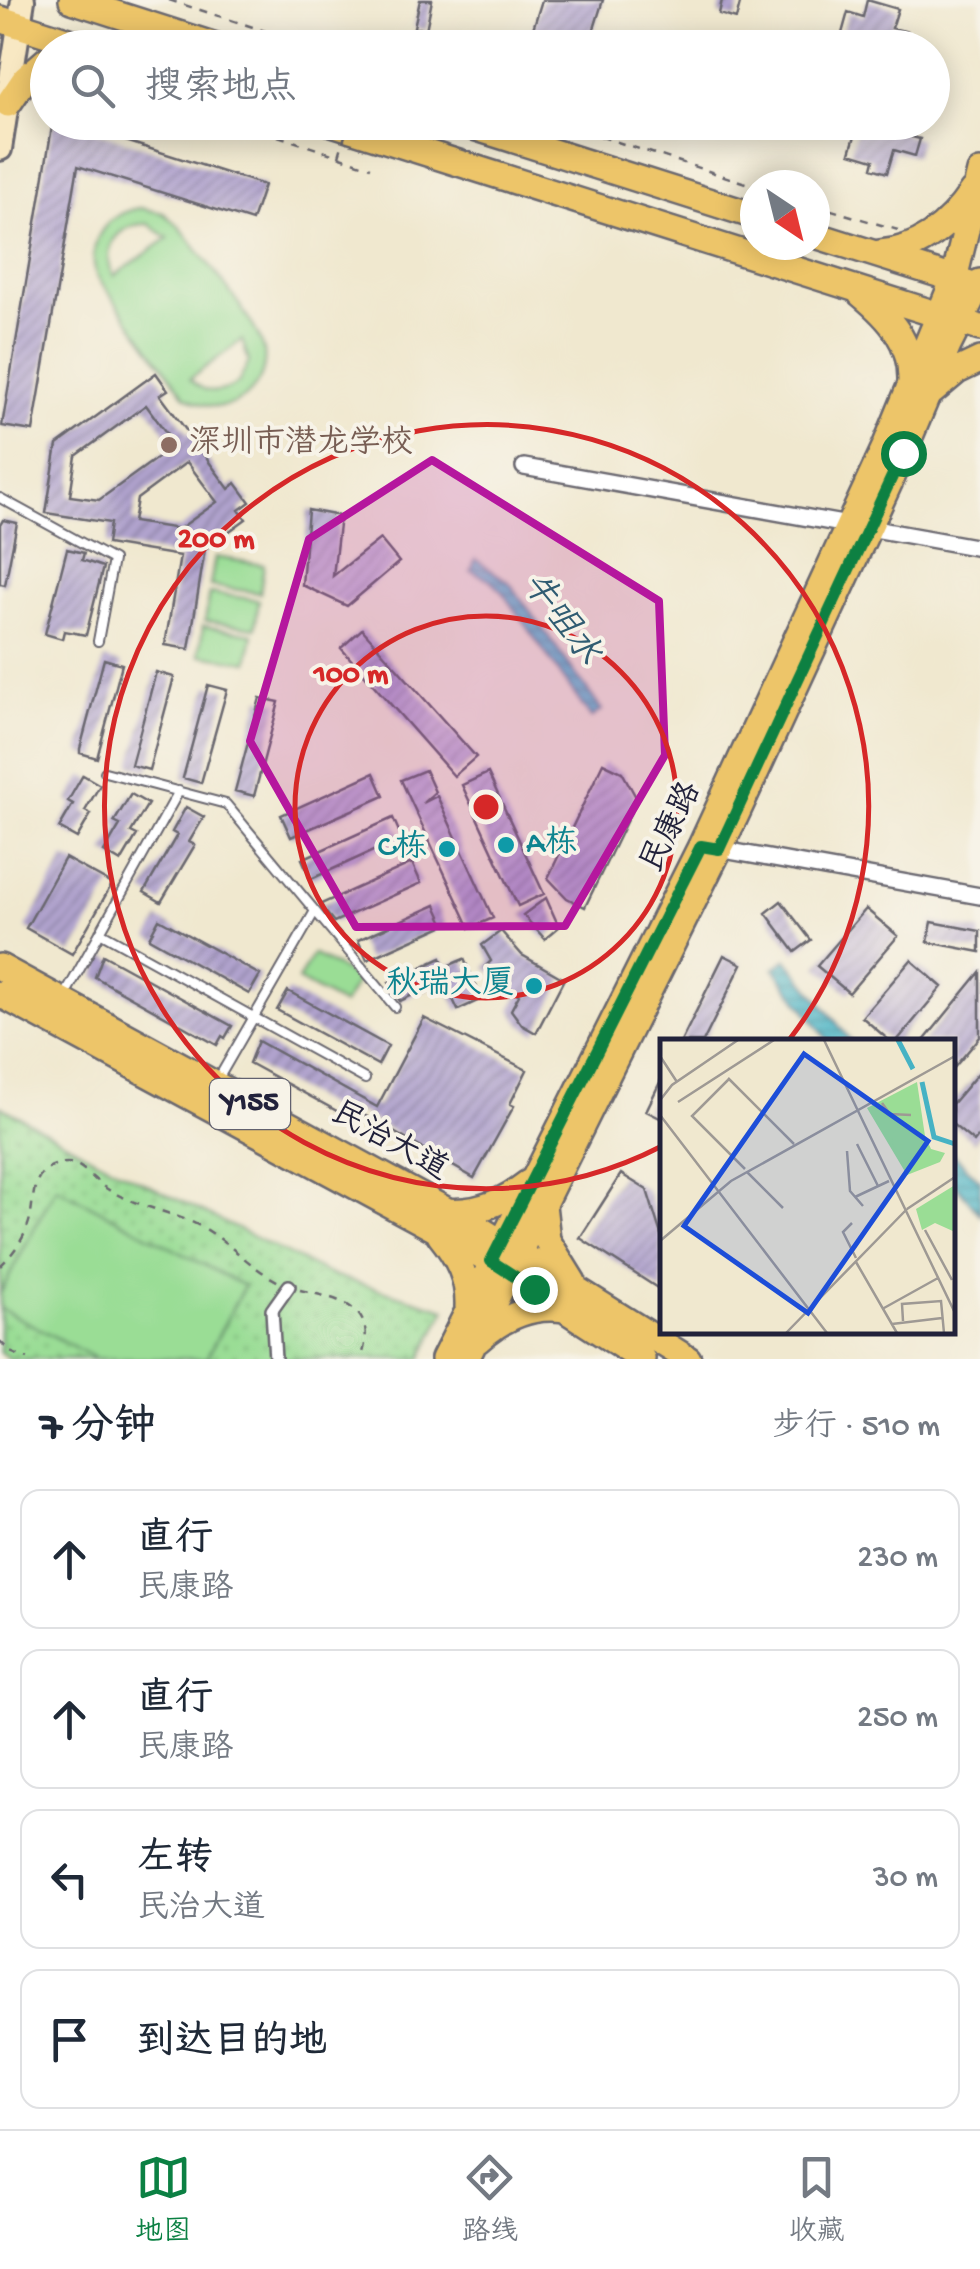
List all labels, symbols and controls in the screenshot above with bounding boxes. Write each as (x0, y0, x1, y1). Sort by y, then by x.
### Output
search box (30, 30, 950, 140)
icon: search (65, 58, 120, 113)
text: 搜索地点 (145, 68, 297, 112)
north arrow (740, 170, 830, 260)
place label: 深圳市潜龙学校 (189, 425, 413, 464)
route start (881, 431, 927, 477)
marker: 深圳市潜龙学校 (158, 434, 180, 456)
text: 200 m (177, 524, 255, 559)
water label: 牛咀水 (511, 565, 609, 675)
text: 100 m (313, 659, 389, 694)
street label: 民康路 (633, 776, 711, 879)
centre of rings (468, 789, 504, 825)
place label: A栋 (526, 825, 577, 864)
place label: C栋 (378, 829, 427, 868)
marker: A栋 (495, 834, 517, 856)
marker: C栋 (436, 838, 458, 860)
place label: 秋瑞大厦 (386, 966, 514, 1005)
marker: 秋瑞大厦 (523, 975, 545, 997)
inset map (660, 1039, 955, 1334)
road number: Y155 (210, 1079, 290, 1129)
street label: 民治大道 (324, 1094, 455, 1191)
route end (512, 1267, 558, 1313)
text: 7 分钟 (40, 1405, 156, 1454)
text: 步行 · 510 m (773, 1409, 940, 1447)
text: 直行 (137, 1519, 213, 1563)
icon: ahead (42, 1532, 97, 1587)
text: 230 m (857, 1540, 938, 1578)
text: 民康路 (137, 1571, 233, 1609)
text: 直行 (137, 1679, 213, 1723)
icon: ahead (42, 1692, 97, 1747)
text: 250 m (857, 1700, 938, 1738)
text: 民康路 (137, 1731, 233, 1769)
text: 左转 (137, 1839, 213, 1883)
icon: left (42, 1852, 97, 1907)
text: 30 m (873, 1860, 938, 1898)
text: 民治大道 (137, 1891, 265, 1929)
icon: arrive (42, 2012, 97, 2067)
text: 到达目的地 (137, 2022, 327, 2066)
tab: 地图 (135, 2150, 191, 2250)
tab: 路线 (462, 2150, 518, 2250)
tab: 收藏 (789, 2150, 845, 2250)

